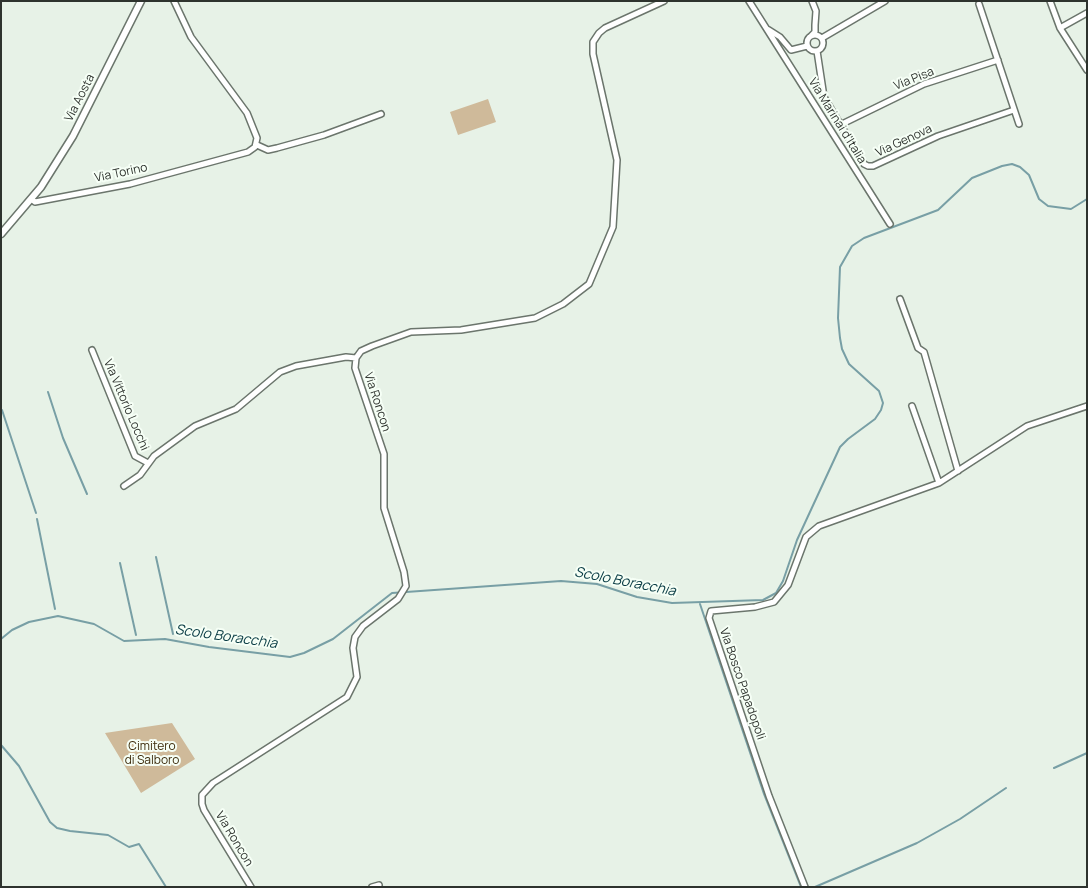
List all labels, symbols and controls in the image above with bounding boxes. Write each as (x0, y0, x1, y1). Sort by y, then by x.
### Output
street label: Via Pisa (892, 64, 936, 94)
street label: Via Aosta (62, 72, 98, 124)
street label: Via Marinai d'Italia (805, 76, 869, 166)
street label: Via Genova (874, 122, 934, 160)
street label: Via Torino (93, 160, 149, 186)
street label: Via Vittorio Locchi (100, 357, 152, 453)
street label: Via Roncon (361, 371, 393, 433)
water label: Scolo Boracchia (573, 564, 677, 600)
water label: Scolo Boracchia (174, 622, 278, 652)
street label: Via Bosco Papadopoli (716, 626, 768, 742)
park label: Cimitero di Salboro (125, 740, 179, 768)
street label: Via Roncon (212, 809, 256, 869)

